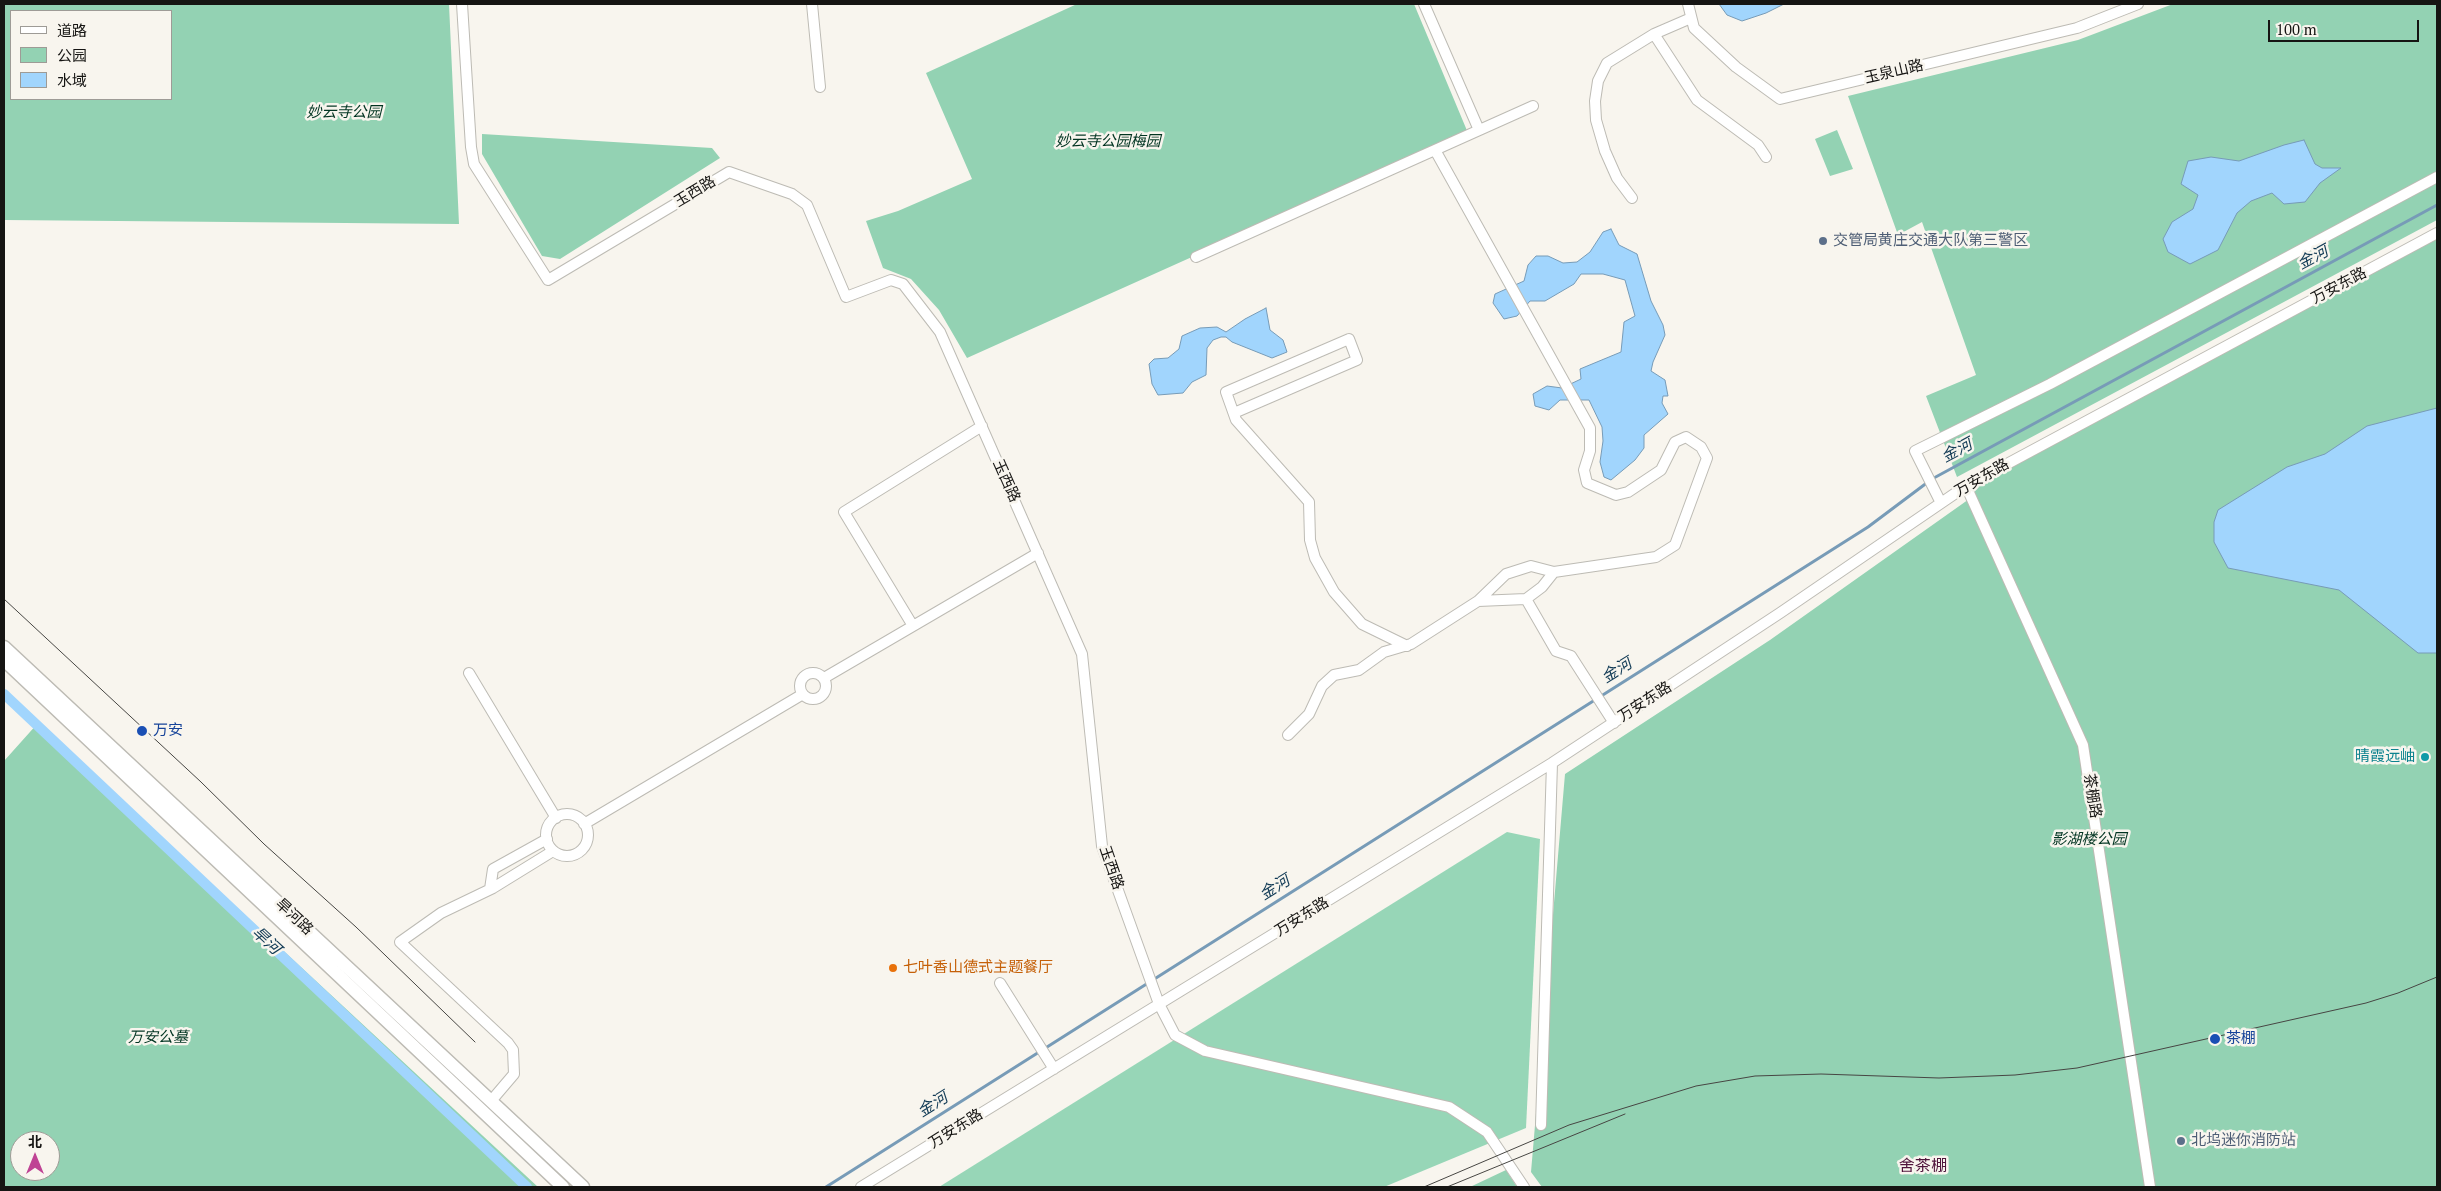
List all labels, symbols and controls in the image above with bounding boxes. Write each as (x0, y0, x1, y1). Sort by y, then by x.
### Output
legend (10, 10, 172, 100)
scale bar (2271, 10, 2422, 42)
text: 100 m (2276, 19, 2317, 39)
text: 道路 (57, 20, 87, 40)
text: 公园 (57, 45, 87, 65)
street label: 玉泉山路 (1863, 56, 1925, 88)
text: 水域 (57, 70, 87, 90)
park label: 妙云寺公园 (307, 104, 381, 122)
park label: 妙云寺公园梅园 (1056, 133, 1160, 151)
street label: 玉西路 (671, 173, 719, 211)
place label: 交管局黄庄交通大队第三警区 (1833, 232, 2028, 250)
marker: 交管局黄庄交通大队第三警区 (1817, 235, 1829, 247)
water label: 金河 (2294, 242, 2332, 274)
street label: 万安东路 (2308, 264, 2370, 308)
water label: 金河 (1938, 435, 1976, 467)
street label: 万安东路 (1952, 455, 2012, 501)
street label: 玉西路 (989, 457, 1023, 505)
water label: 金河 (1598, 654, 1636, 688)
street label: 万安东路 (1615, 678, 1675, 726)
place label: 万安 (153, 722, 183, 740)
marker: 万安 (135, 724, 149, 738)
place label: 晴霞远岫 (2355, 748, 2415, 766)
marker: 晴霞远岫 (2419, 751, 2431, 763)
street label: 茶棚路 (2080, 772, 2104, 820)
park label: 影湖楼公园 (2052, 831, 2126, 849)
street label: 玉西路 (1095, 844, 1127, 892)
water label: 金河 (1256, 871, 1294, 905)
street label: 万安东路 (1272, 893, 1332, 941)
street label: 旱河路 (271, 895, 317, 939)
water label: 旱河 (248, 923, 284, 959)
place label: 七叶香山德式主题餐厅 (903, 959, 1053, 977)
marker: 七叶香山德式主题餐厅 (887, 962, 899, 974)
park label: 万安公墓 (128, 1029, 188, 1047)
place label: 茶棚 (2226, 1030, 2256, 1048)
marker: 茶棚 (2208, 1032, 2222, 1046)
water label: 金河 (914, 1088, 952, 1122)
street label: 万安东路 (926, 1105, 986, 1153)
north arrow (10, 1131, 60, 1181)
text: 北 (28, 1132, 42, 1151)
place label: 北坞迷你消防站 (2191, 1132, 2296, 1150)
marker: 北坞迷你消防站 (2175, 1135, 2187, 1147)
district label: 舍茶棚 (1899, 1156, 1947, 1176)

